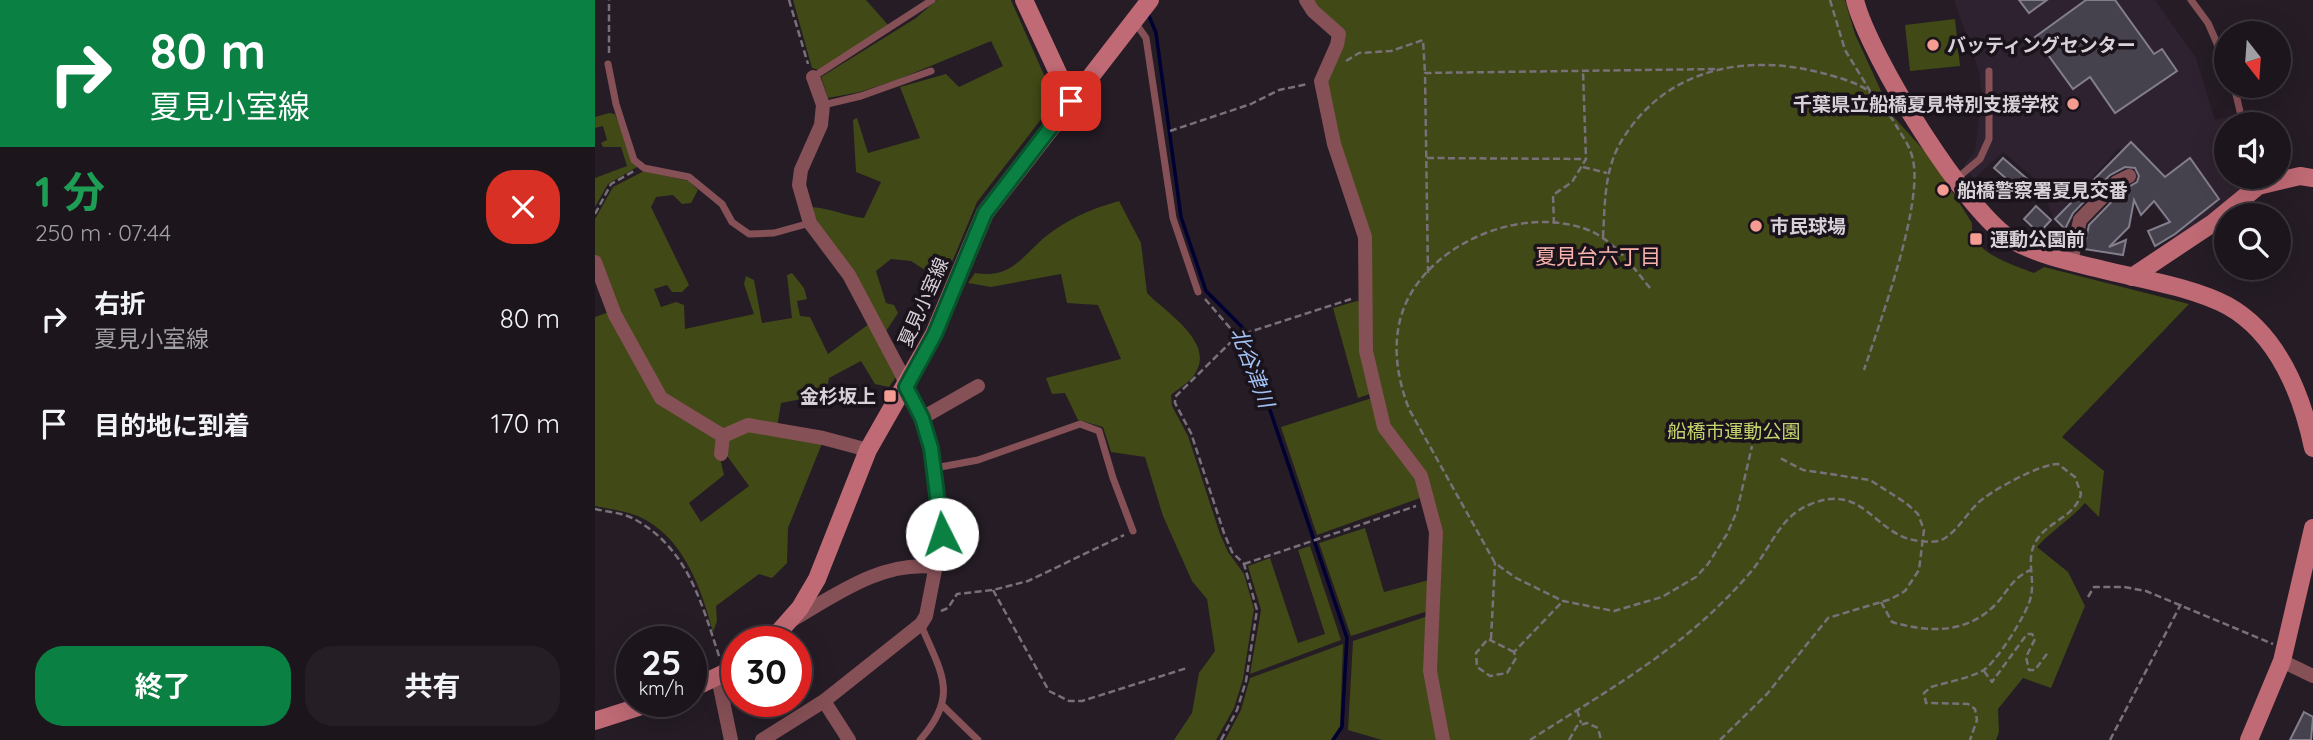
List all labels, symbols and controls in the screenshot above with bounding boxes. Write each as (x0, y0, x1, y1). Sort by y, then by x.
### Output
text: 80 m (150, 20, 266, 81)
north arrow (2214, 21, 2291, 98)
map controls (2214, 21, 2291, 280)
icon: right (35, 28, 126, 119)
place label: バッティングセンター (1947, 33, 2136, 57)
marker: バッティングセンター (1925, 37, 1941, 53)
pin (1041, 71, 1101, 131)
icon: arrive (1052, 82, 1090, 120)
text: 夏見小室線 (150, 86, 310, 126)
place label: 千葉県立船橋夏見特別支援学校 (1793, 92, 2059, 116)
marker: 千葉県立船橋夏見特別支援学校 (2065, 96, 2081, 112)
button: sound (2214, 112, 2291, 189)
text: 1 分 (35, 165, 105, 218)
button: close (486, 170, 560, 244)
place label: 船橋警察署夏見交番 (1957, 178, 2128, 202)
marker: 船橋警察署夏見交番 (1935, 182, 1951, 198)
button: search (2214, 203, 2291, 280)
place label: 市民球場 (1770, 214, 1846, 238)
text: 250 m · 07:44 (35, 218, 171, 247)
marker: 市民球場 (1748, 218, 1764, 234)
place label: 運動公園前 (1990, 227, 2085, 251)
marker: 運動公園前 (1968, 231, 1984, 247)
district label: 夏見台六丁目 (1535, 243, 1661, 269)
street label: 夏見小室線 (893, 254, 953, 350)
text: 右折 (94, 287, 146, 320)
icon: right (35, 300, 73, 338)
text: 80 m (500, 302, 560, 335)
water label: 北谷津川 (1226, 323, 1281, 413)
text: 夏見小室線 (94, 324, 209, 353)
place label: 金杉坂上 (800, 384, 876, 408)
marker: 金杉坂上 (882, 388, 898, 404)
icon: arrive (35, 405, 73, 443)
text: 170 m (491, 407, 560, 440)
text: 目的地に到着 (94, 409, 250, 442)
park label: 船橋市運動公園 (1667, 419, 1801, 443)
position arrow (905, 497, 979, 571)
speed limit sign: 30 (721, 626, 812, 717)
text: 25 (641, 640, 682, 684)
button: 終了 (35, 646, 291, 726)
button: 共有 (305, 646, 560, 726)
text: km/h (639, 677, 684, 700)

